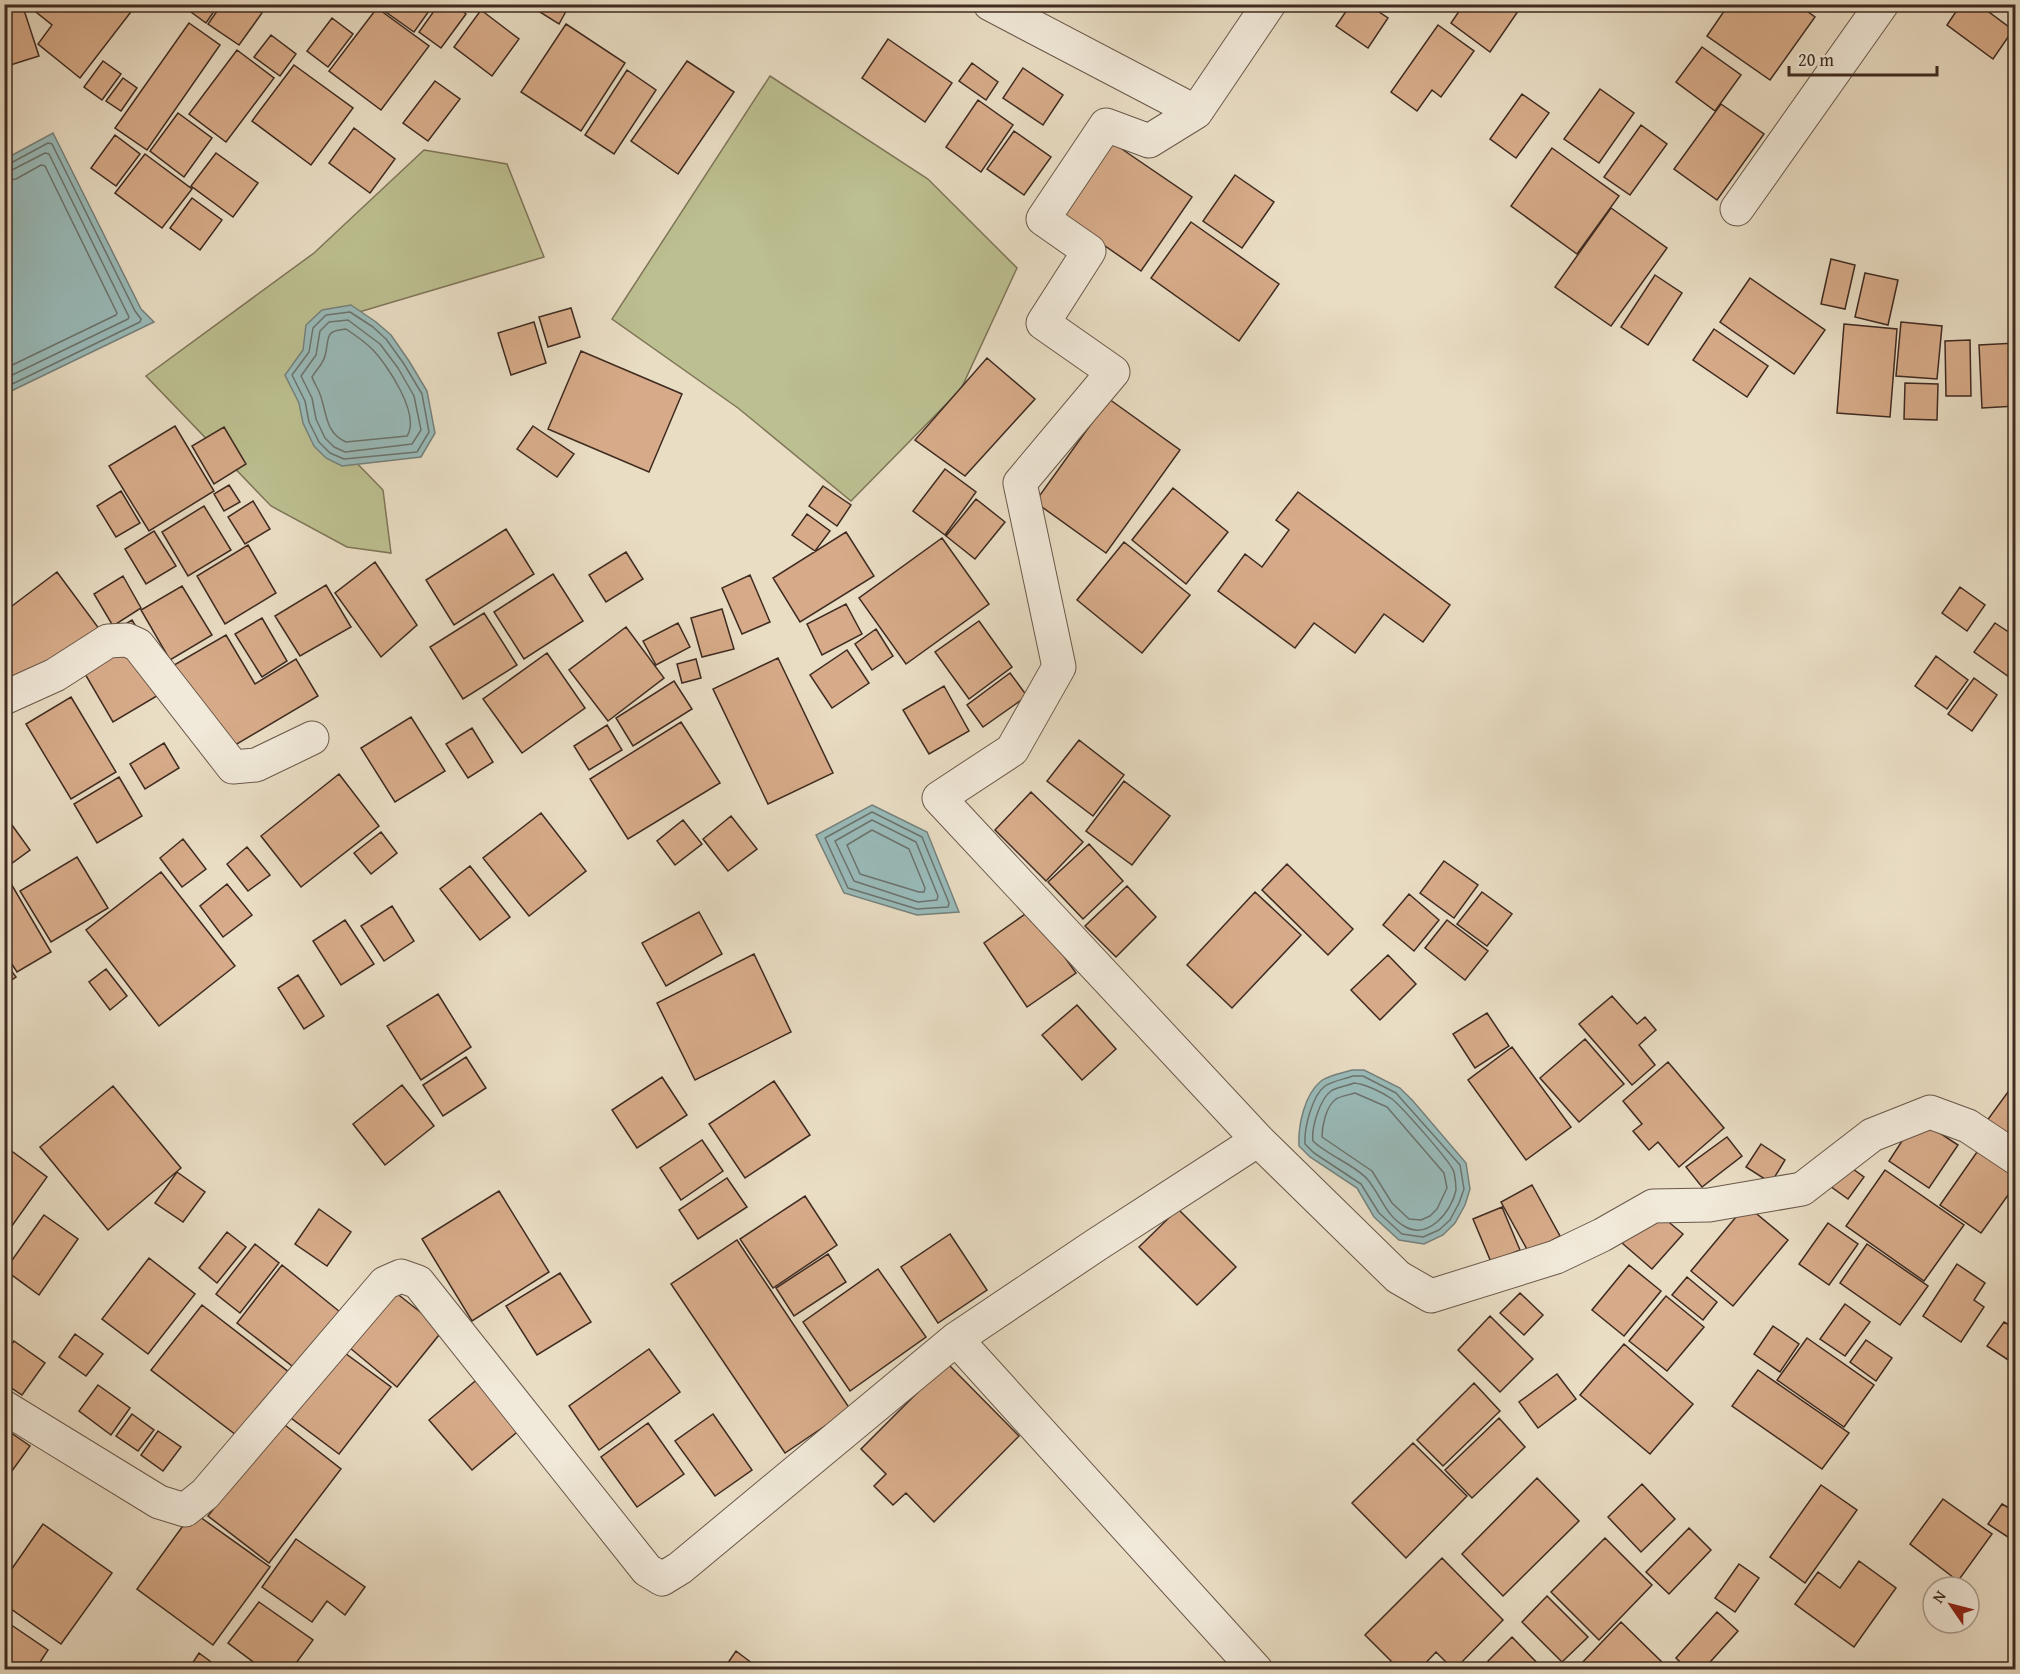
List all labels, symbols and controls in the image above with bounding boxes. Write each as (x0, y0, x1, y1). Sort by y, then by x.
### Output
scale bar (1789, 39, 1938, 77)
text: 20 m (1798, 46, 1834, 73)
north arrow (1921, 1575, 1981, 1635)
text: N (1926, 1585, 1952, 1608)

